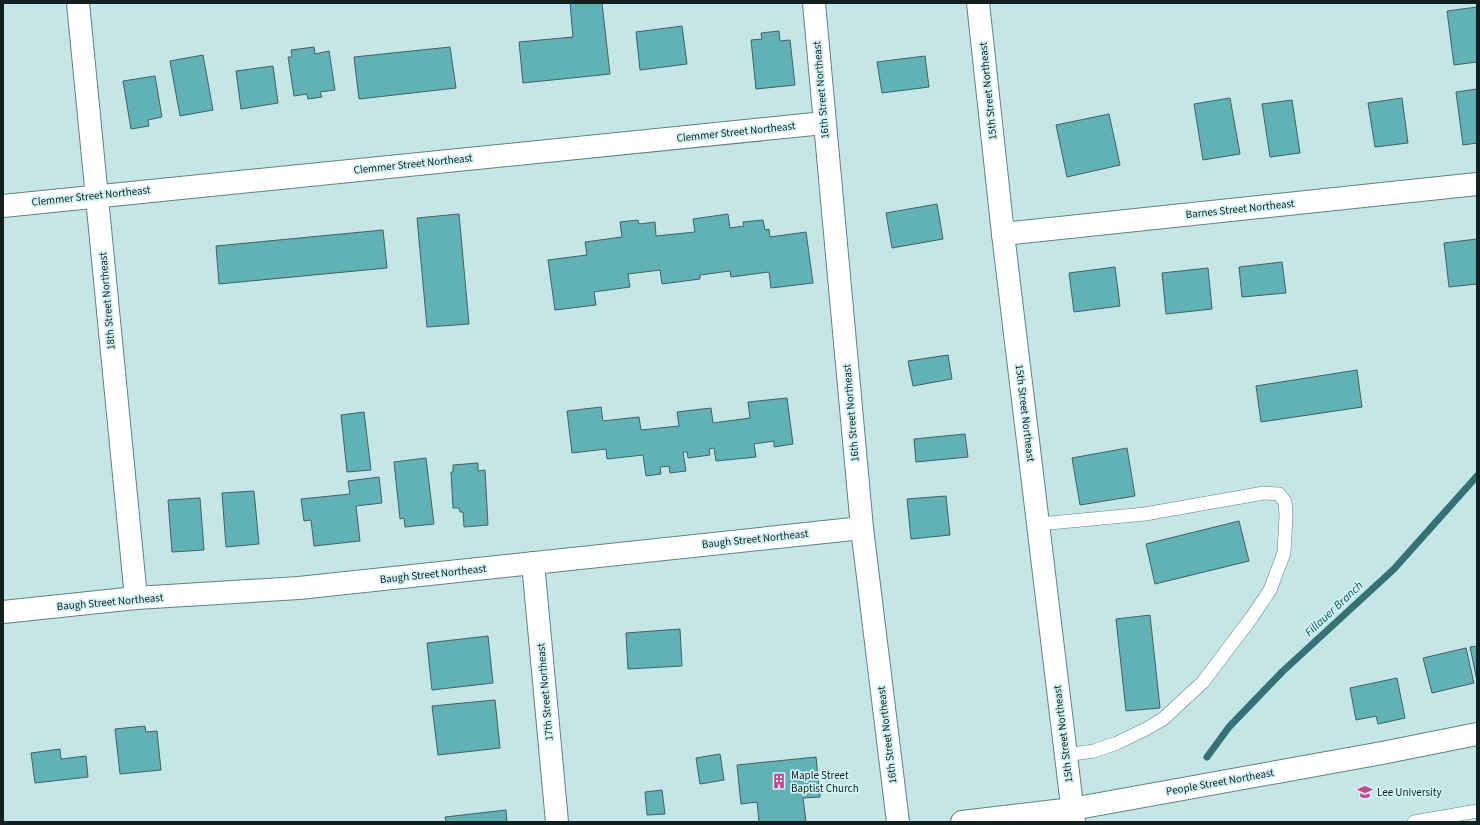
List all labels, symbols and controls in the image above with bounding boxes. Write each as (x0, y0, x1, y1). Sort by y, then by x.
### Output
street label: 16th Street Northeast (809, 40, 833, 140)
street label: 15th Street Northeast (975, 41, 1001, 141)
street label: Clemmer Street Northeast (676, 118, 797, 146)
street label: Clemmer Street Northeast (353, 150, 474, 178)
street label: Clemmer Street Northeast (31, 182, 152, 210)
street label: Barnes Street Northeast (1185, 196, 1295, 222)
street label: 18th Street Northeast (95, 251, 119, 351)
street label: 16th Street Northeast (839, 363, 863, 463)
street label: 15th Street Northeast (1012, 363, 1038, 463)
street label: Baugh Street Northeast (701, 526, 809, 552)
street label: Baugh Street Northeast (379, 561, 487, 587)
water label: Fillauer Branch (1301, 577, 1367, 641)
street label: Baugh Street Northeast (56, 590, 164, 614)
street label: 17th Street Northeast (533, 642, 557, 742)
street label: 15th Street Northeast (1050, 684, 1076, 784)
street label: 16th Street Northeast (874, 685, 900, 785)
street label: People Street Northeast (1165, 765, 1275, 799)
place label: Maple Street Baptist Church (791, 768, 859, 796)
building icon: Maple Street Baptist Church (770, 772, 788, 790)
school or university icon: Lee University (1356, 783, 1374, 801)
place label: Lee University (1377, 785, 1442, 800)

